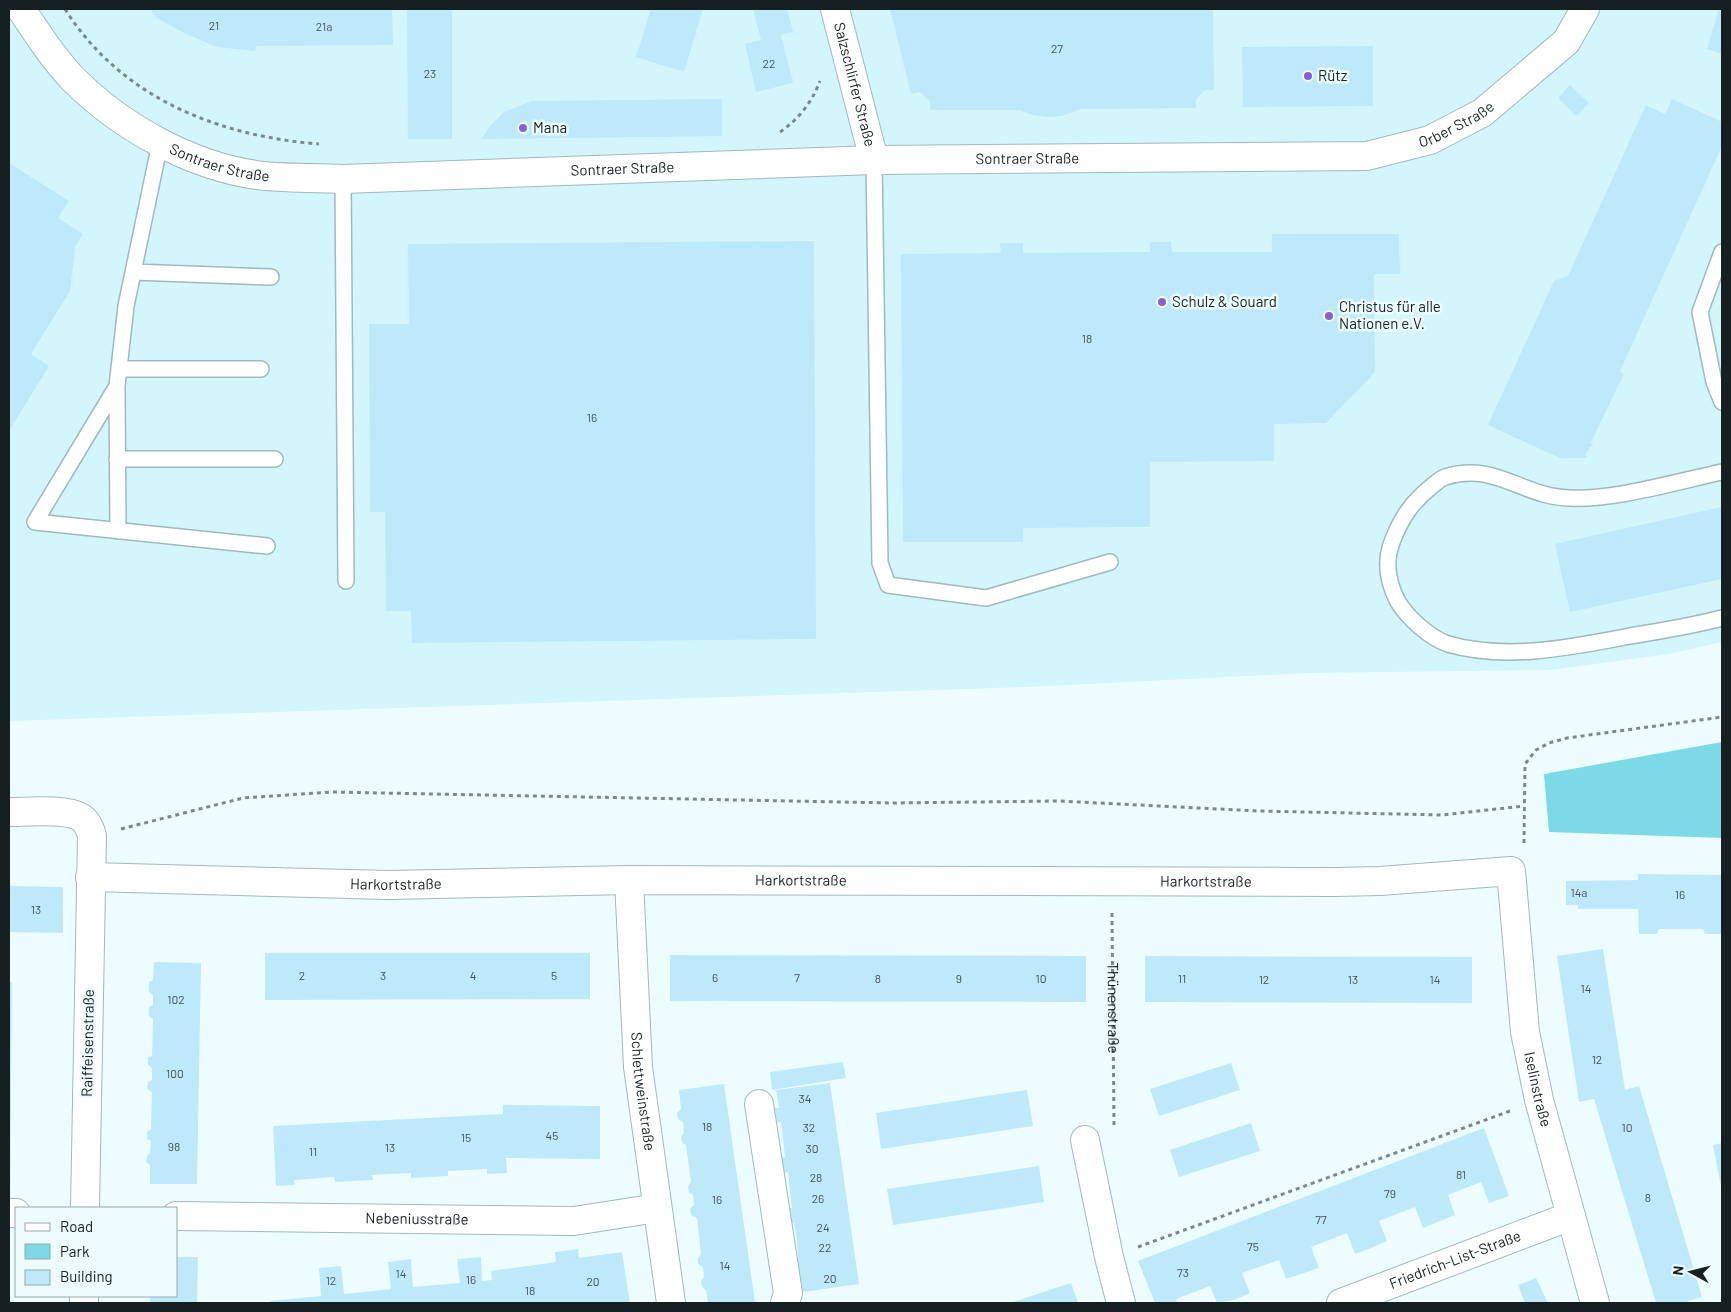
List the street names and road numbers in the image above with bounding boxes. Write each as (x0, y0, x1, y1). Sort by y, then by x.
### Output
street label: Salzschlirfer Straße (831, 20, 880, 148)
street label: Orber Straße (1417, 97, 1497, 151)
street label: Sontraer Straße (167, 139, 271, 184)
street label: Sontraer Straße (975, 148, 1079, 167)
street label: Sontraer Straße (570, 157, 675, 179)
street label: Harkortstraße (755, 870, 847, 889)
street label: Harkortstraße (1160, 872, 1252, 890)
street label: Harkortstraße (350, 874, 442, 893)
street label: Thünenstraße (1104, 962, 1123, 1054)
street label: Raiffeisenstraße (77, 989, 97, 1097)
street label: Schlettweinstraße (628, 1032, 660, 1152)
street label: Iselinstraße (1521, 1050, 1556, 1129)
street label: Nebeniusstraße (365, 1208, 469, 1228)
street label: Friedrich-List-Straße (1386, 1226, 1523, 1292)

